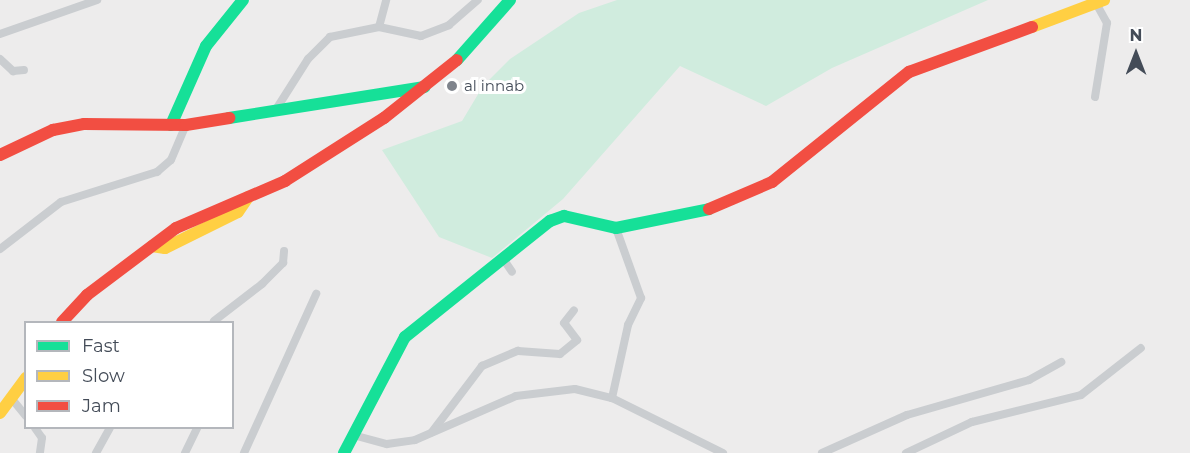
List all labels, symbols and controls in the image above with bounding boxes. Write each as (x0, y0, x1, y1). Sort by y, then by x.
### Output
north arrow (1106, 24, 1166, 84)
text: N (1130, 26, 1142, 45)
place label: al innab (464, 77, 524, 95)
marker: al innab (445, 79, 459, 93)
legend (24, 321, 234, 429)
text: Fast (82, 335, 120, 357)
text: Slow (82, 365, 125, 387)
text: Jam (82, 395, 121, 417)

